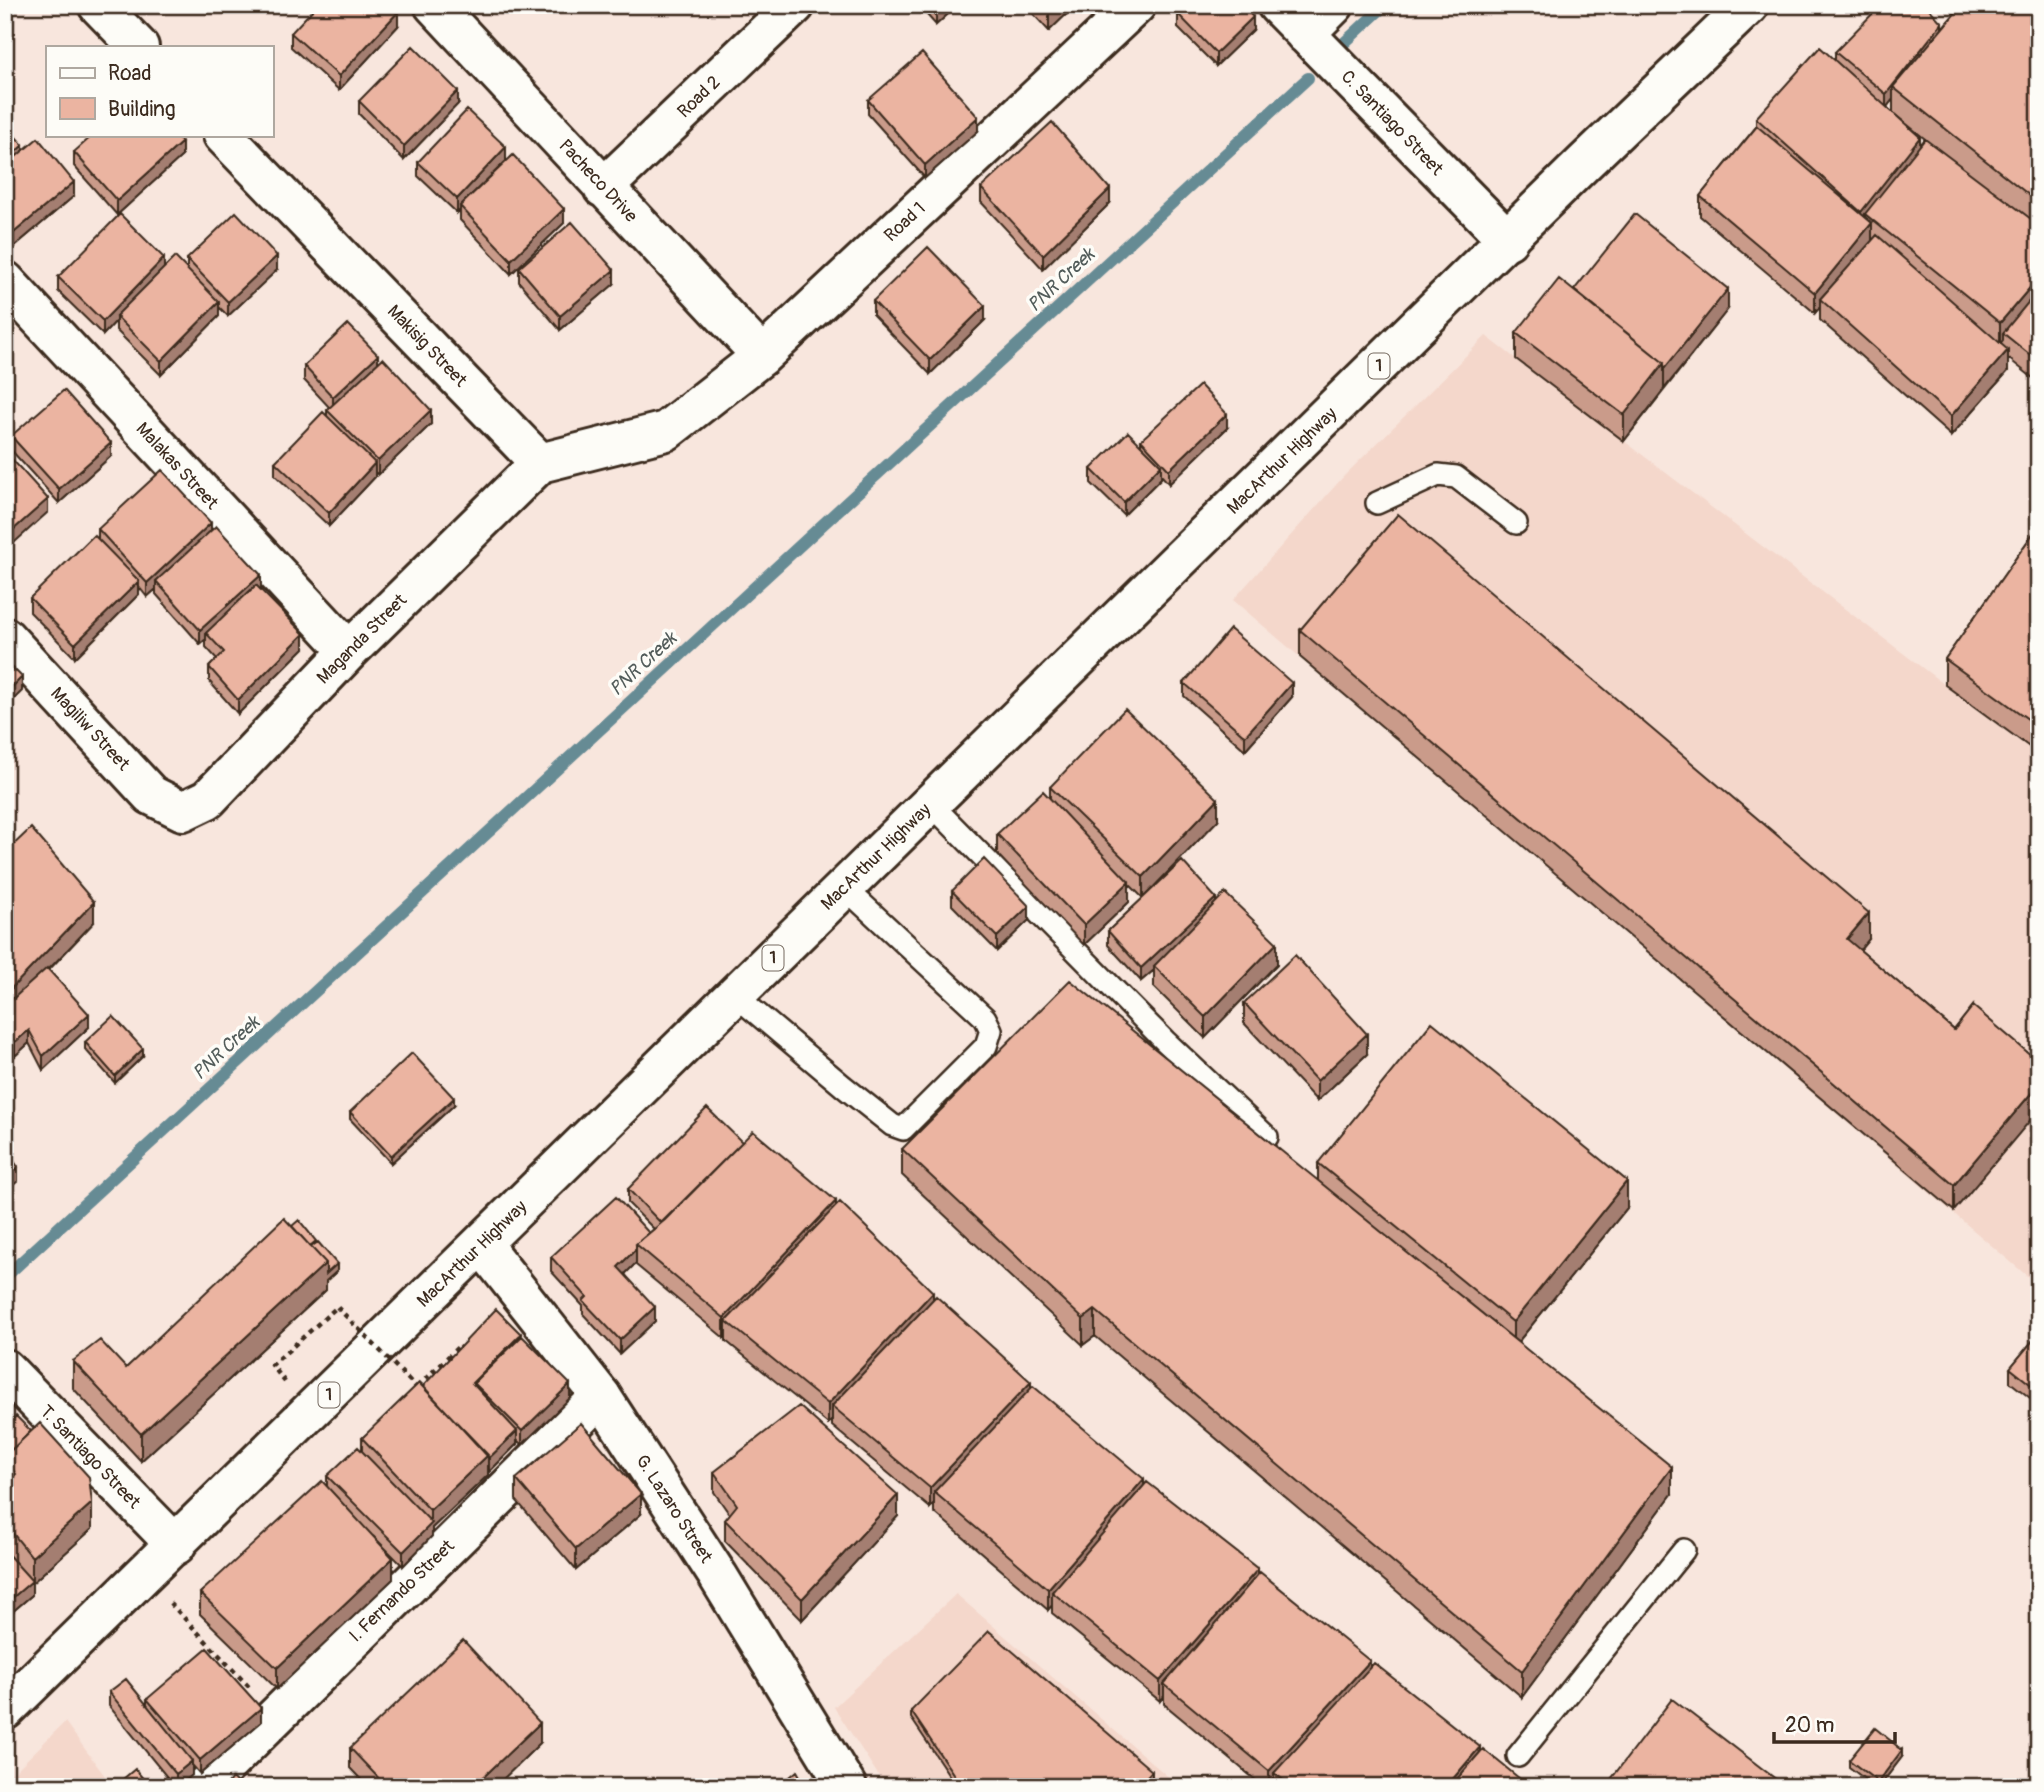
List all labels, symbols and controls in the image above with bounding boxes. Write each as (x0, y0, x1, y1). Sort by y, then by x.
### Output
legend (46, 46, 273, 136)
text: Road (108, 60, 152, 87)
street label: C. Santiago Street (1336, 66, 1449, 181)
street label: Road 2 (673, 71, 725, 123)
text: Building (108, 96, 175, 123)
street label: Pacheco Drive (554, 135, 642, 227)
street label: Road 1 (880, 197, 930, 247)
water label: PNR Creek (1022, 241, 1101, 317)
street label: Makisig Street (382, 300, 472, 392)
road number: 1 (1368, 354, 1390, 378)
street label: MacArthur Highway (1222, 402, 1342, 519)
street label: Malakas Street (131, 418, 224, 515)
street label: Maganda Street (312, 589, 412, 689)
water label: PNR Creek (604, 625, 683, 701)
street label: Magiliw Street (45, 682, 135, 776)
street label: MacArthur Highway (816, 798, 936, 915)
road number: 1 (762, 946, 784, 970)
water label: PNR Creek (187, 1009, 266, 1085)
street label: MacArthur Highway (412, 1195, 532, 1312)
road number: 1 (318, 1382, 340, 1408)
street label: T. Santiago Street (35, 1400, 146, 1514)
street label: G. Lazaro Street (630, 1451, 718, 1568)
street label: I. Fernando Street (345, 1534, 460, 1647)
scale bar (1774, 1701, 1895, 1745)
text: 20 m (1785, 1712, 1834, 1739)

